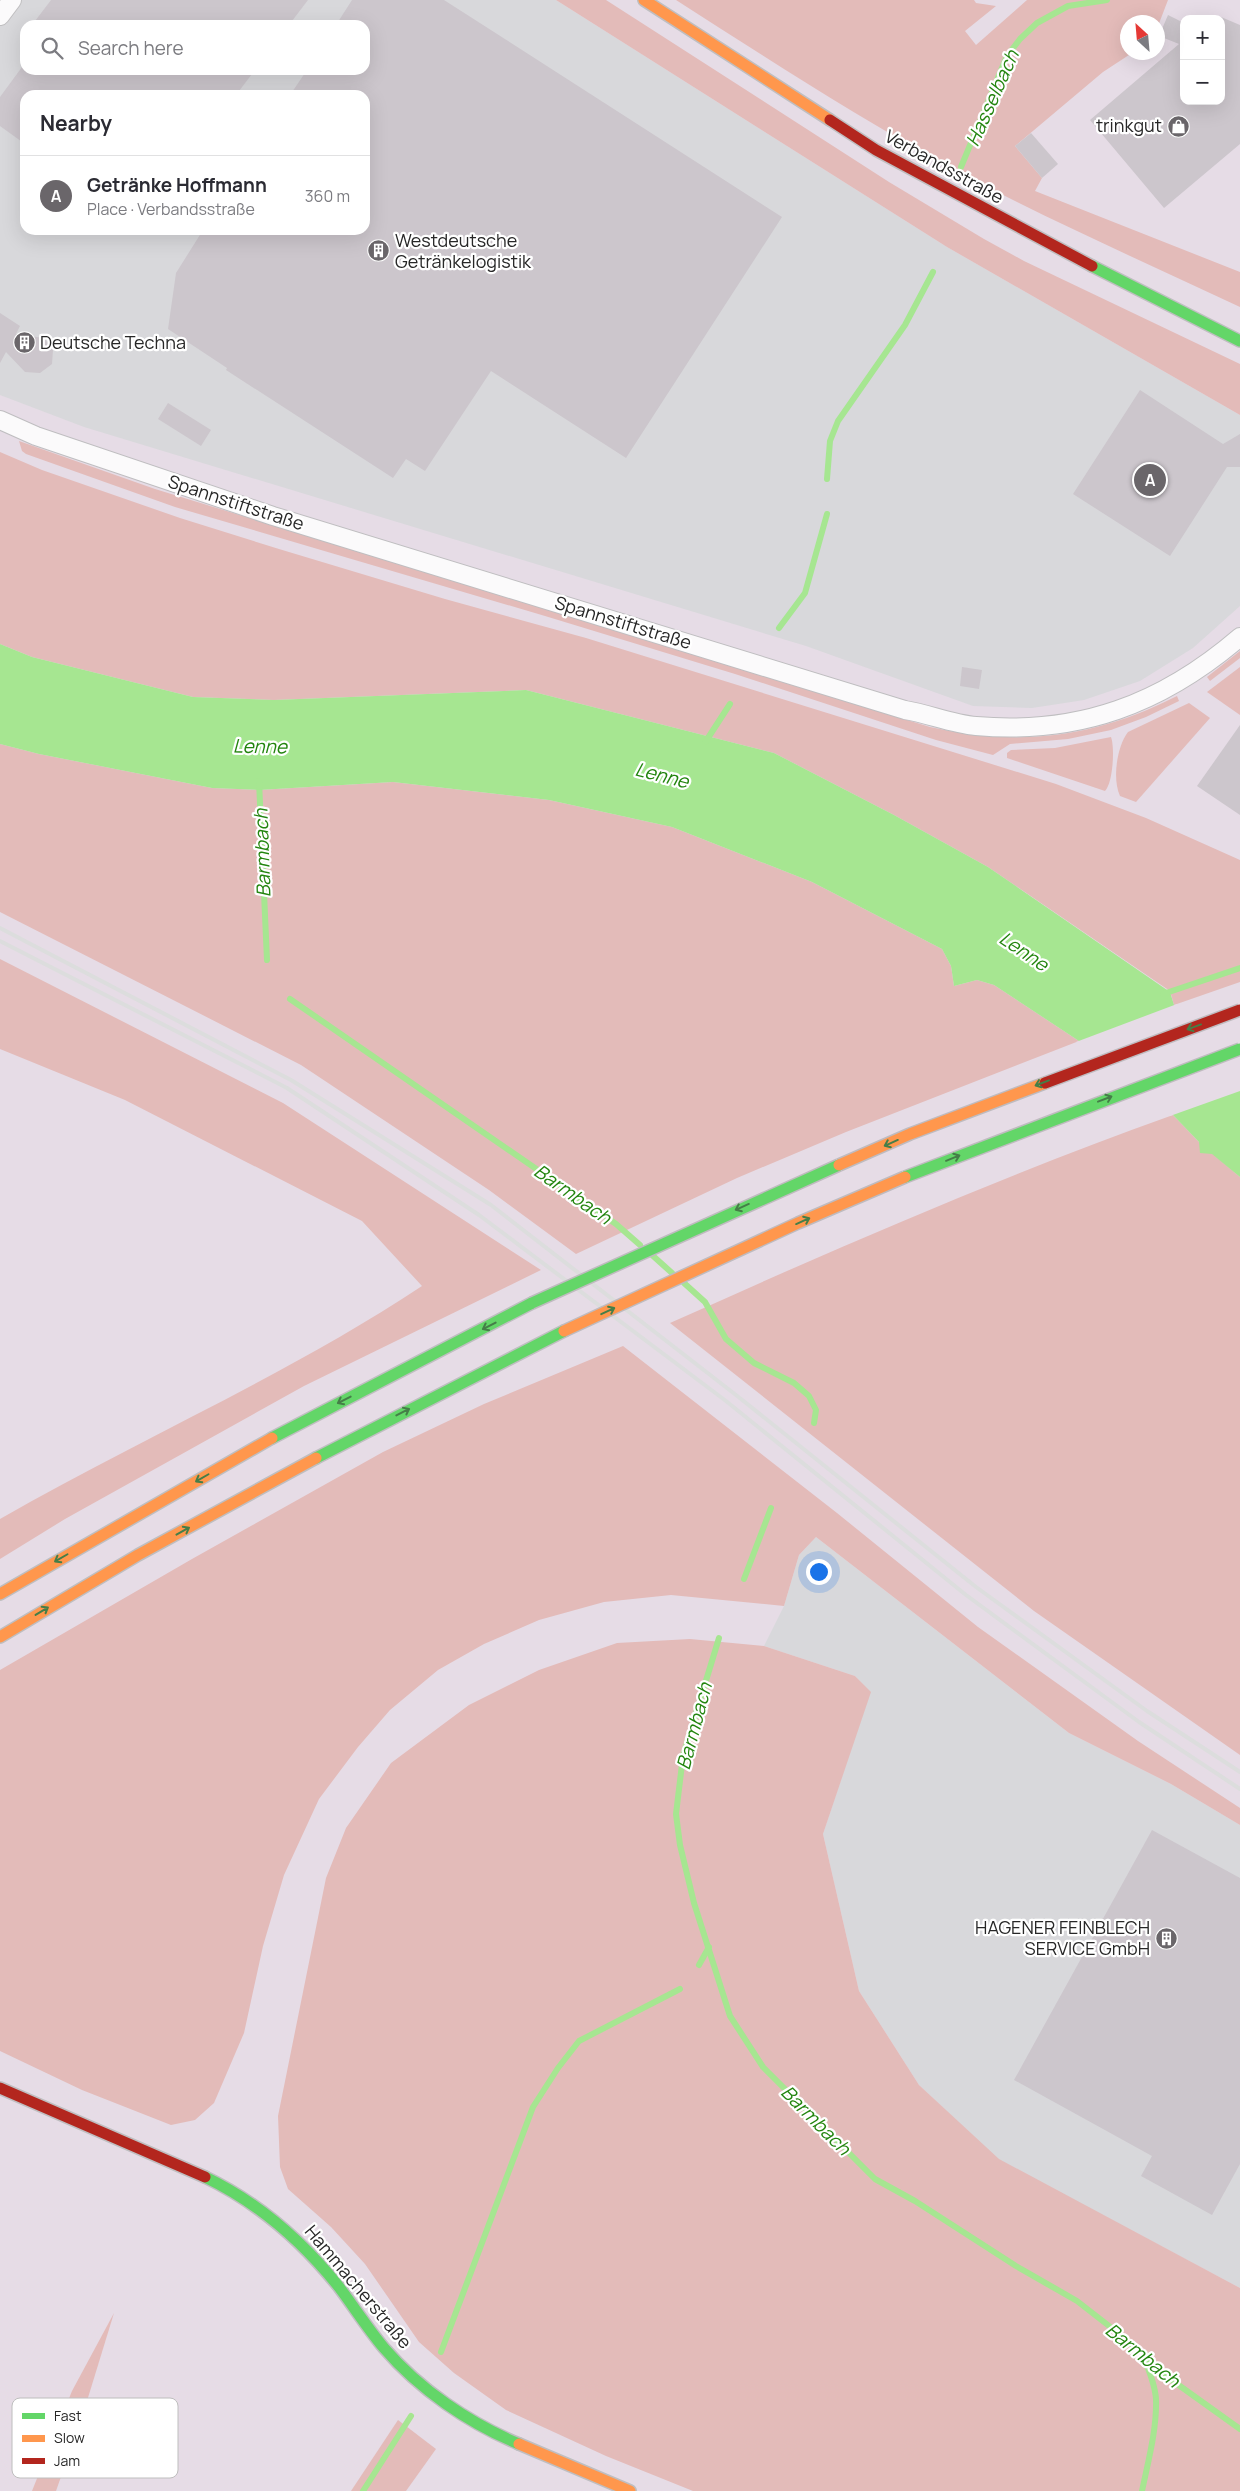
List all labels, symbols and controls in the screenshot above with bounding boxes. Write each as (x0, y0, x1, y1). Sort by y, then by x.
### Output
north arrow (1120, 15, 1165, 60)
map controls (1180, 15, 1225, 105)
button: + (1180, 15, 1225, 60)
search box (20, 20, 370, 75)
icon: search (38, 34, 66, 62)
text: Search here (78, 35, 184, 61)
water label: Hasselbach (959, 45, 1025, 150)
button: − (1180, 60, 1225, 105)
text: Nearby (40, 109, 112, 137)
place label: trinkgut (1096, 113, 1162, 137)
shop icon: trinkgut (1166, 114, 1190, 138)
street label: Verbandsstraße (881, 124, 1008, 209)
text: Getränke Hoffmann (87, 172, 267, 198)
text: A (51, 185, 61, 207)
text: 360 m (305, 185, 350, 207)
text: Place · Verbandsstraße (87, 198, 255, 220)
place label: Westdeutsche Getränkelogistik (395, 228, 532, 273)
building icon: Westdeutsche Getränkelogistik (367, 239, 391, 263)
place label: Deutsche Techna (40, 330, 186, 354)
building icon: Deutsche Techna (12, 331, 36, 355)
pin: A (1134, 461, 1166, 499)
street label: Spannstiftstraße (165, 469, 307, 535)
street label: Spannstiftstraße (552, 590, 695, 654)
water label: Lenne (233, 733, 289, 760)
water label: Lenne (633, 756, 693, 795)
water label: Barmbach (247, 807, 277, 898)
water label: Lenne (994, 925, 1055, 978)
one-way arrow (1187, 1022, 1202, 1032)
one-way arrow (1035, 1079, 1050, 1088)
one-way arrow (1097, 1094, 1112, 1103)
one-way arrow (884, 1138, 899, 1148)
one-way arrow (945, 1153, 960, 1162)
water label: Barmbach (529, 1158, 617, 1231)
one-way arrow (735, 1203, 750, 1213)
one-way arrow (795, 1215, 810, 1225)
one-way arrow (600, 1305, 615, 1315)
one-way arrow (482, 1322, 497, 1331)
one-way arrow (337, 1395, 352, 1405)
one-way arrow (395, 1407, 410, 1417)
one-way arrow (194, 1473, 209, 1483)
one-way arrow (175, 1526, 190, 1535)
one-way arrow (54, 1554, 68, 1564)
your location (806, 1559, 832, 1585)
one-way arrow (34, 1606, 48, 1616)
water label: Barmbach (670, 1679, 718, 1772)
place label: HAGENER FEINBLECH SERVICE GmbH (975, 1915, 1150, 1960)
building icon: HAGENER FEINBLECH SERVICE GmbH (1154, 1926, 1178, 1950)
water label: Barmbach (775, 2079, 857, 2161)
street label: Hammacherstraße (300, 2220, 418, 2353)
water label: Barmbach (1100, 2317, 1186, 2393)
legend (12, 2398, 178, 2478)
text: Fast (54, 2406, 82, 2425)
text: Slow (54, 2428, 85, 2447)
text: Jam (54, 2451, 80, 2470)

